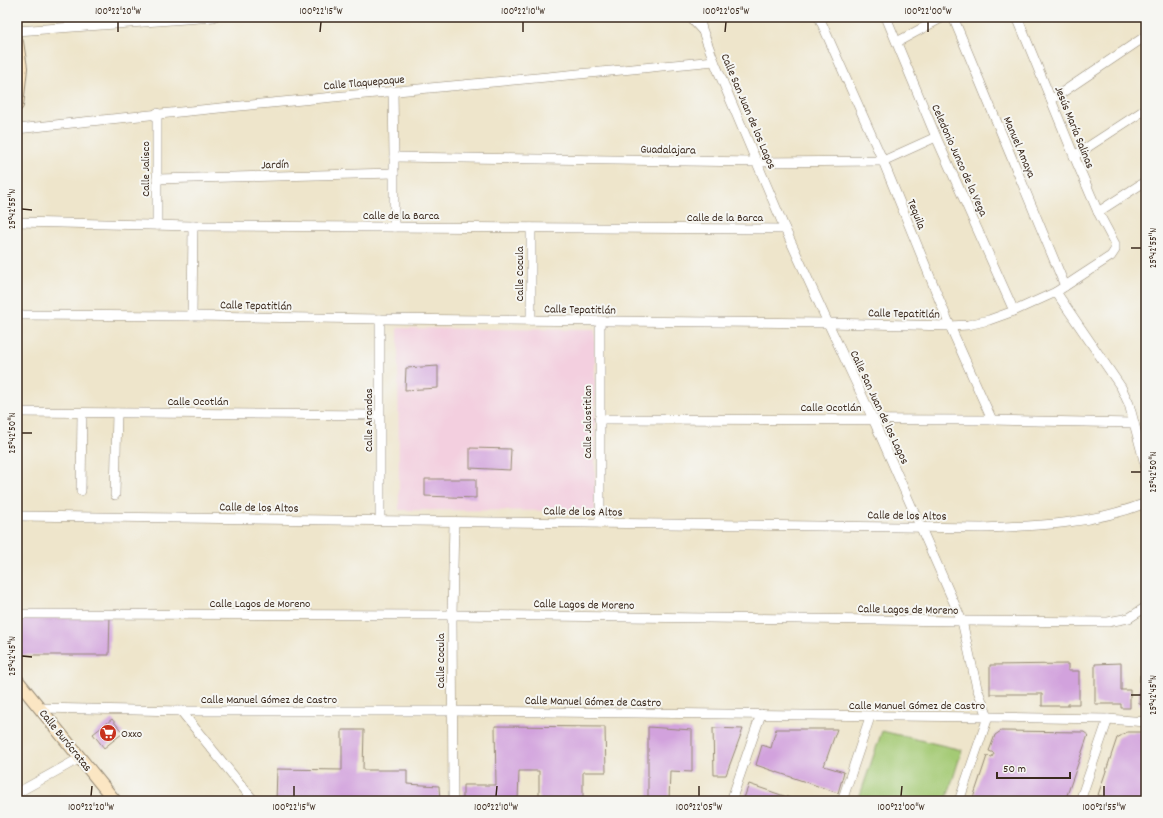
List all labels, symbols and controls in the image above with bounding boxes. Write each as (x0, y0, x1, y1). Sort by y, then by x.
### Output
text: 100°22'20"W (95, 5, 141, 19)
text: 100°22'15"W (299, 5, 343, 19)
text: 100°22'10"W (501, 5, 545, 19)
text: 100°22'05"W (703, 5, 749, 19)
text: 100°22'00"W (904, 5, 952, 19)
street label: Calle San Juan de los Lagos (716, 51, 780, 172)
street label: Calle Tlaquepaque (323, 71, 405, 96)
street label: Jesús María Salinas (1049, 84, 1098, 171)
street label: Celedonio Junco de la Vega (926, 102, 991, 220)
street label: Manuel Amaya (998, 114, 1039, 181)
street label: Calle Jalisco (138, 141, 155, 197)
street label: Guadalajara (640, 142, 696, 159)
street label: Jardín (261, 157, 290, 174)
text: 25°42'55"N (6, 189, 20, 229)
street label: Tequila (902, 197, 929, 233)
street label: Calle de la Barca (363, 208, 440, 225)
street label: Calle de la Barca (687, 210, 764, 227)
text: 25°42'55"N (1147, 228, 1161, 268)
street label: Calle Cocula (512, 246, 529, 302)
street label: Calle Tepatitlán (220, 297, 293, 316)
street label: Calle Tepatitlán (544, 301, 617, 320)
street label: Calle Tepatitlán (868, 305, 941, 324)
street label: Calle San Juan de los Lagos (845, 348, 913, 467)
street label: Calle Jalostitlan (580, 385, 597, 459)
street label: Calle Arandas (361, 388, 378, 452)
street label: Calle Ocotlán (167, 394, 229, 411)
street label: Calle Ocotlán (800, 400, 862, 417)
text: 25°42'50"N (6, 412, 20, 454)
text: 25°42'50"N (1147, 451, 1161, 493)
street label: Calle de los Altos (219, 499, 299, 518)
street label: Calle de los Altos (543, 503, 623, 522)
street label: Calle de los Altos (867, 507, 947, 526)
street label: Calle Lagos de Moreno (210, 596, 310, 613)
street label: Calle Lagos de Moreno (533, 596, 635, 615)
street label: Calle Lagos de Moreno (857, 601, 959, 620)
street label: Calle Cocula (433, 633, 450, 689)
text: 25°42'45"N (6, 636, 20, 676)
text: 25°42'45"N (1147, 675, 1161, 715)
street label: Calle Manuel Gómez de Castro (201, 692, 337, 709)
street label: Calle Manuel Gómez de Castro (525, 693, 661, 712)
street label: Calle Manuel Gómez de Castro (849, 698, 985, 715)
street label: Calle Burócratas (34, 706, 95, 776)
supermarket icon: Oxxo (98, 723, 118, 743)
place label: Oxxo (121, 726, 142, 743)
scale bar (997, 754, 1070, 780)
text: 50 m (1003, 761, 1026, 778)
text: 100°22'20"W (68, 801, 114, 815)
text: 100°22'15"W (272, 801, 316, 815)
text: 100°22'10"W (474, 801, 518, 815)
text: 100°22'05"W (676, 801, 722, 815)
text: 100°22'00"W (877, 801, 925, 815)
text: 100°21'55"W (1082, 801, 1126, 815)

